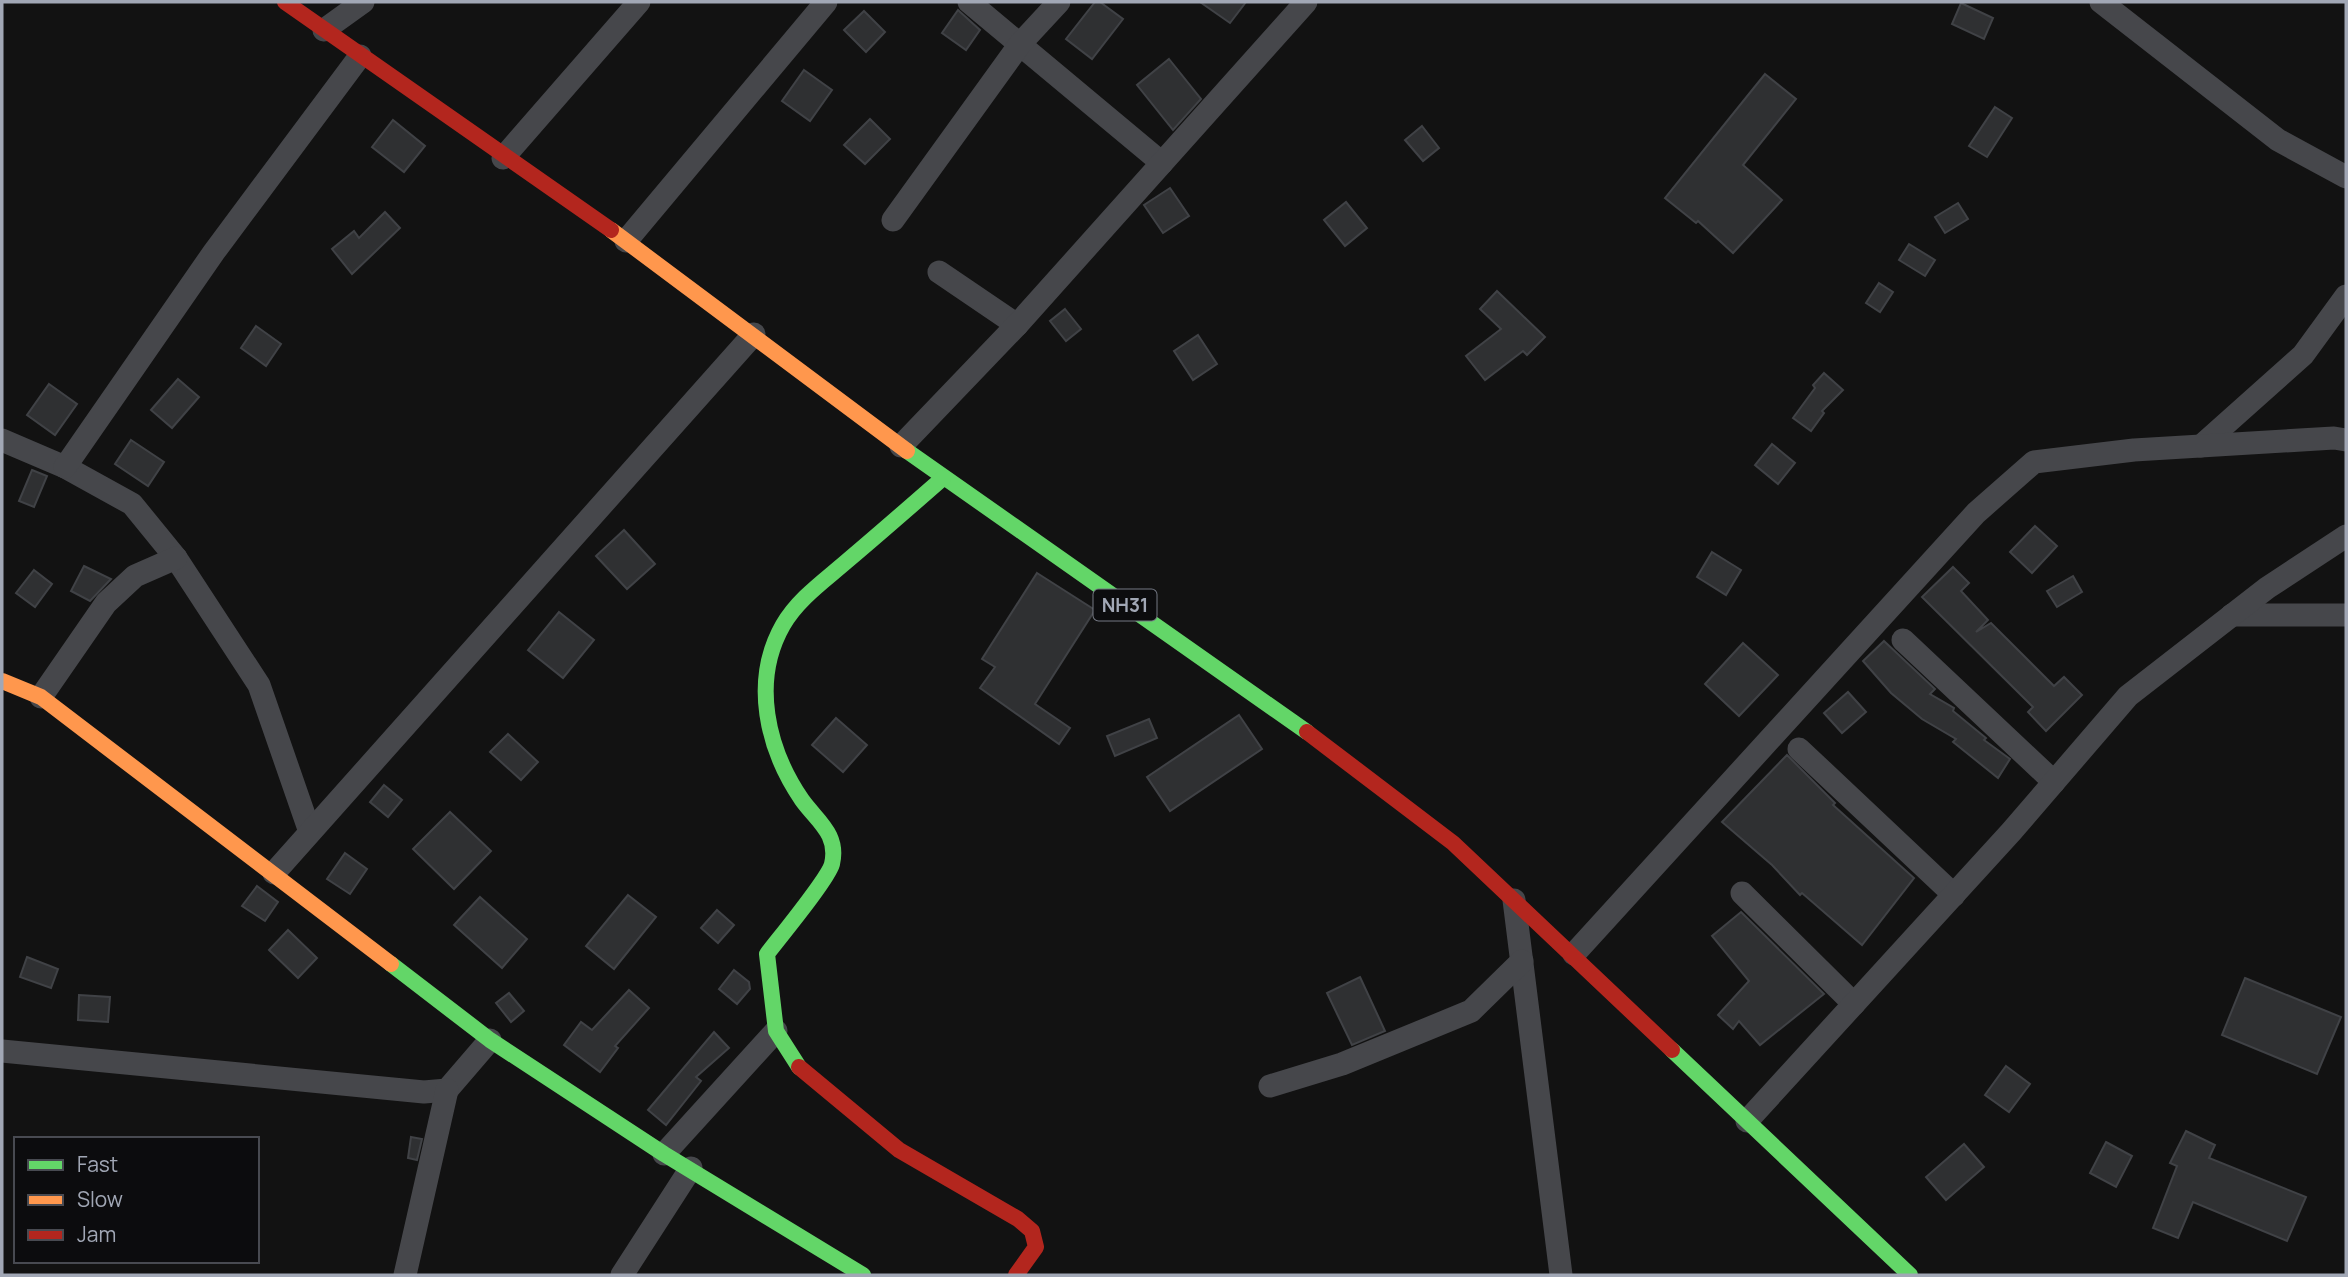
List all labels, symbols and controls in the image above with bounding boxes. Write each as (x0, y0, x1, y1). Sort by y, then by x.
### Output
road number: NH31 (1094, 590, 1156, 620)
legend (14, 1137, 259, 1263)
text: Fast (77, 1150, 118, 1178)
text: Slow (77, 1185, 123, 1213)
text: Jam (77, 1220, 116, 1248)

